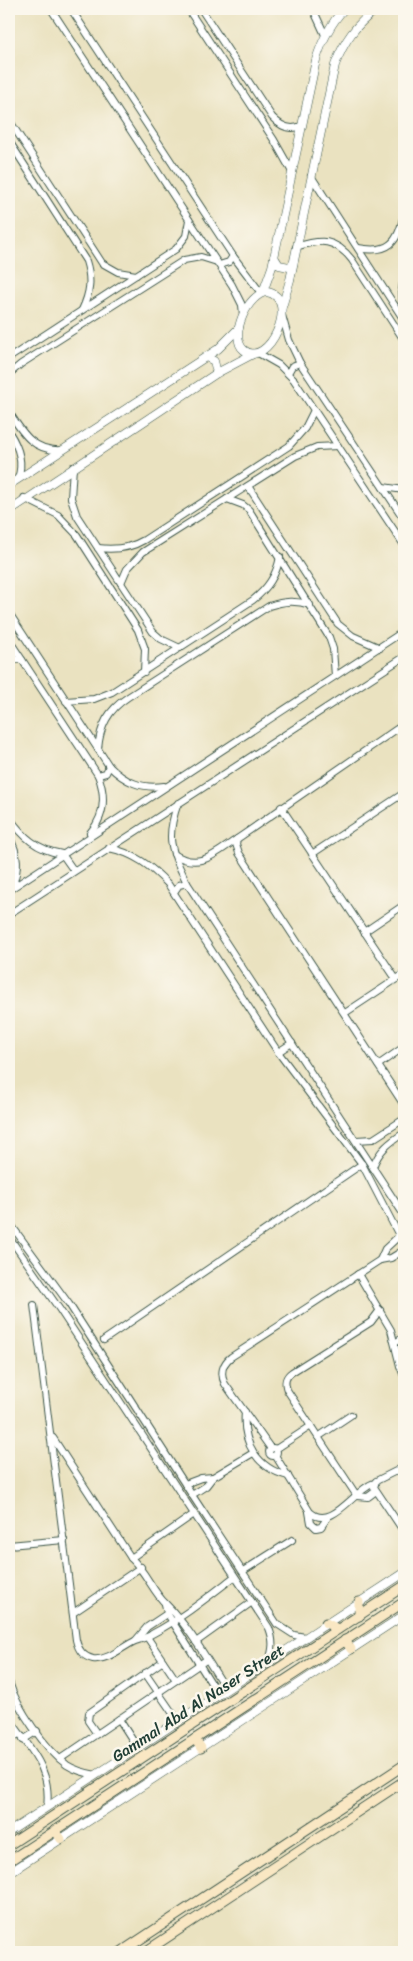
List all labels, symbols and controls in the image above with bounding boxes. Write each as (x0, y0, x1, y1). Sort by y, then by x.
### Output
street label: Gammal Abd Al Naser Street (106, 1636, 290, 1770)

